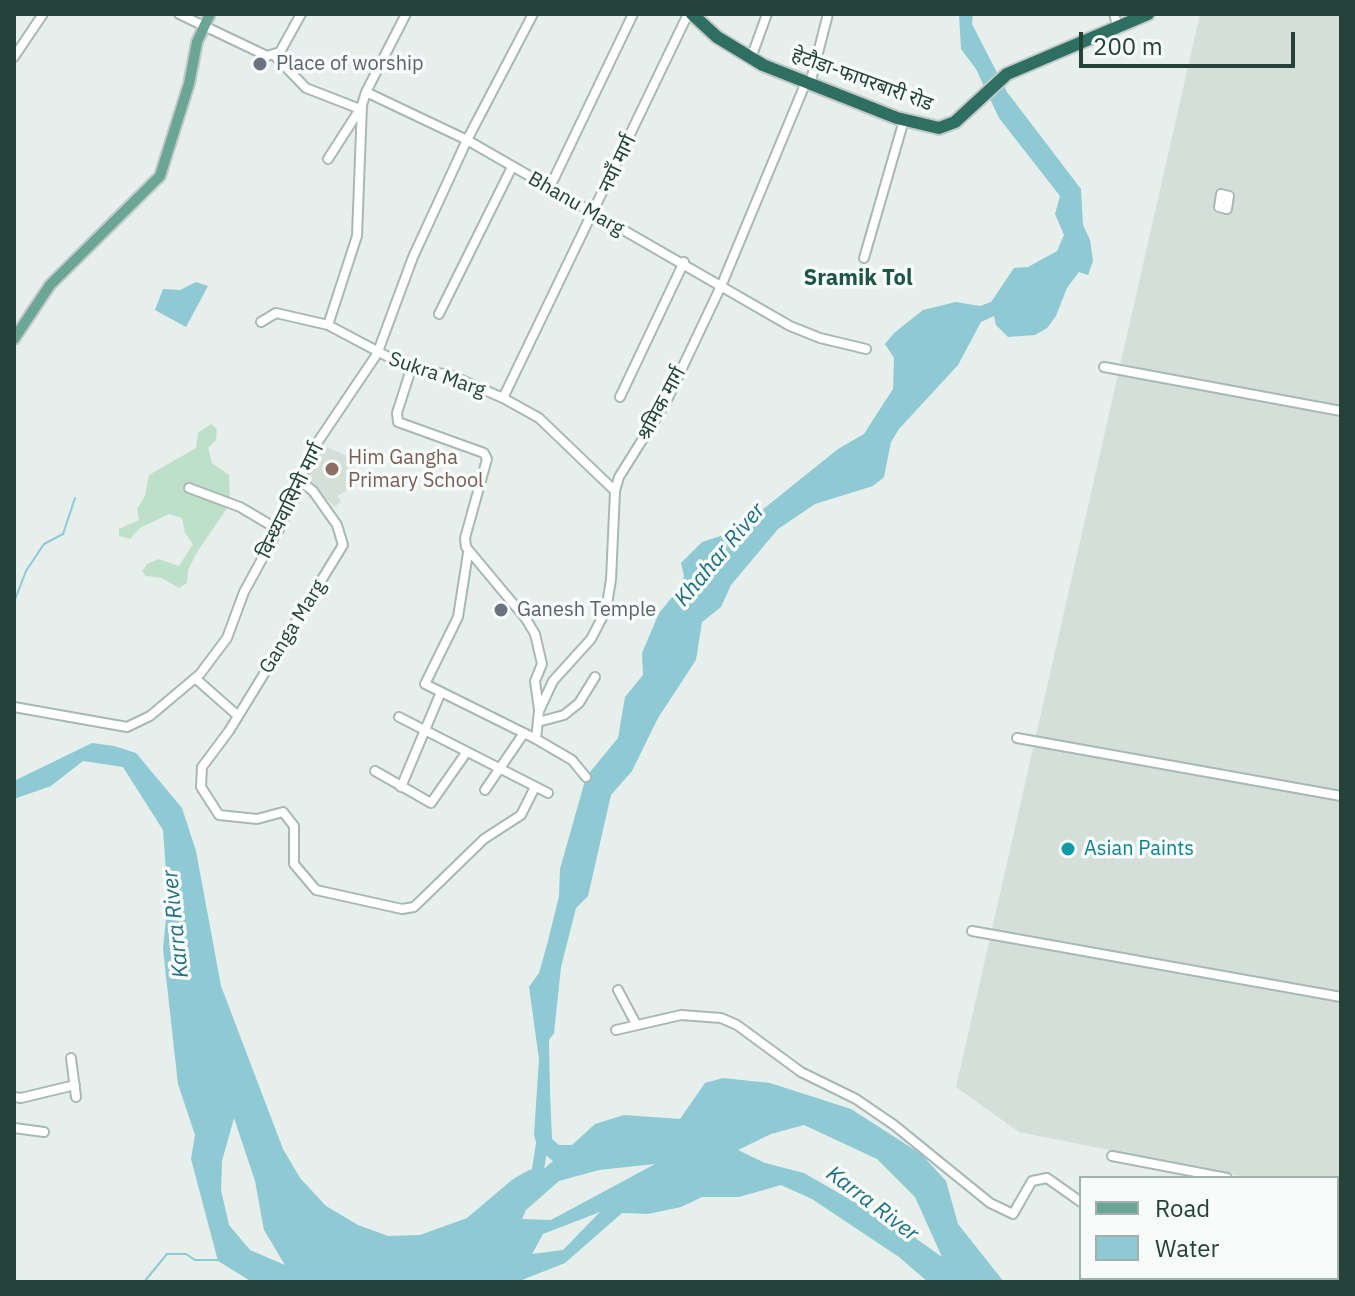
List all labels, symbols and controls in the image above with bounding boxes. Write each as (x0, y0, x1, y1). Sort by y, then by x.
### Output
scale bar (1083, 16, 1299, 66)
text: 200 m (1093, 30, 1163, 62)
street label: हेटौडा-फापरबारी रोड (788, 43, 936, 117)
place label: Place of worship (276, 52, 424, 76)
marker: Place of worship (251, 55, 269, 73)
street label: नयाँ मार्ग (594, 131, 642, 197)
street label: Bhanu Marg (524, 167, 628, 241)
district label: Sramik Tol (803, 266, 913, 292)
street label: Sukra Marg (386, 347, 488, 403)
street label: श्रमिक मार्ग (633, 363, 691, 445)
street label: विन्ध्यवासिनी मार्ग (253, 439, 329, 563)
place label: Him Gangha Primary School (348, 446, 484, 493)
marker: Him Gangha Primary School (323, 460, 341, 478)
water label: Khahar River (669, 498, 771, 612)
street label: Ganga Marg (255, 576, 331, 678)
place label: Ganesh Temple (517, 598, 656, 622)
marker: Ganesh Temple (492, 601, 510, 619)
place label: Asian Paints (1084, 837, 1194, 861)
marker: Asian Paints (1059, 840, 1077, 858)
water label: Karra River (157, 869, 195, 979)
water label: Karra River (821, 1161, 923, 1247)
legend (1079, 1176, 1339, 1280)
text: Road (1155, 1192, 1210, 1224)
text: Water (1155, 1232, 1219, 1264)

